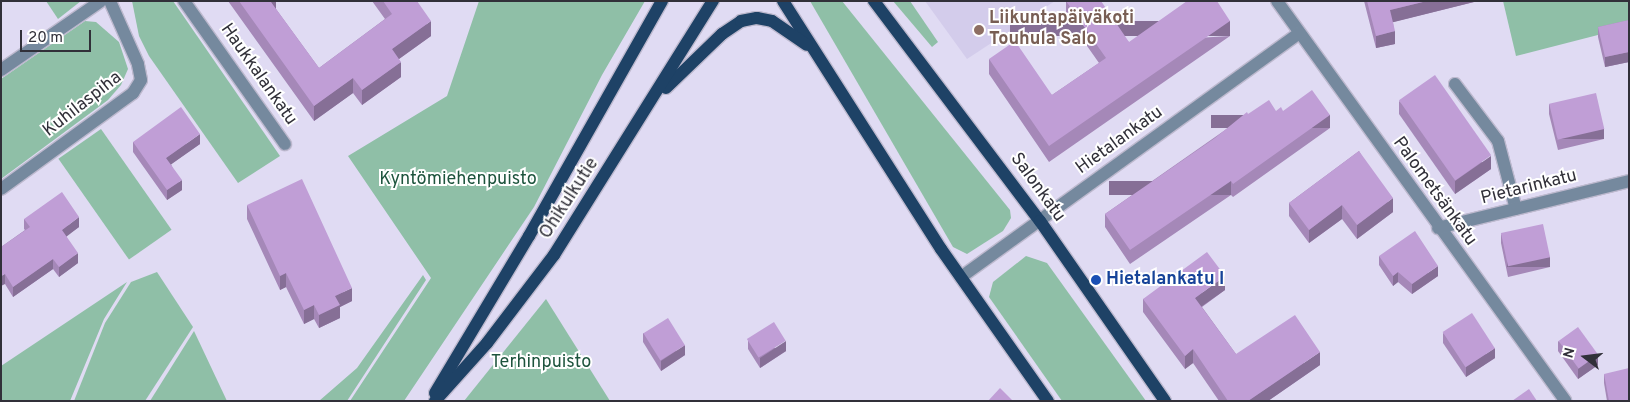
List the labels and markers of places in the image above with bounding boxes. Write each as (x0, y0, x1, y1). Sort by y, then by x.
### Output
place label: Liikuntapäiväkoti Touhula Salo (989, 9, 1134, 52)
marker: Liikuntapäiväkoti Touhula Salo (973, 24, 985, 36)
place label: Hietalankatu I (1106, 269, 1224, 291)
marker: Hietalankatu I (1090, 274, 1102, 286)

